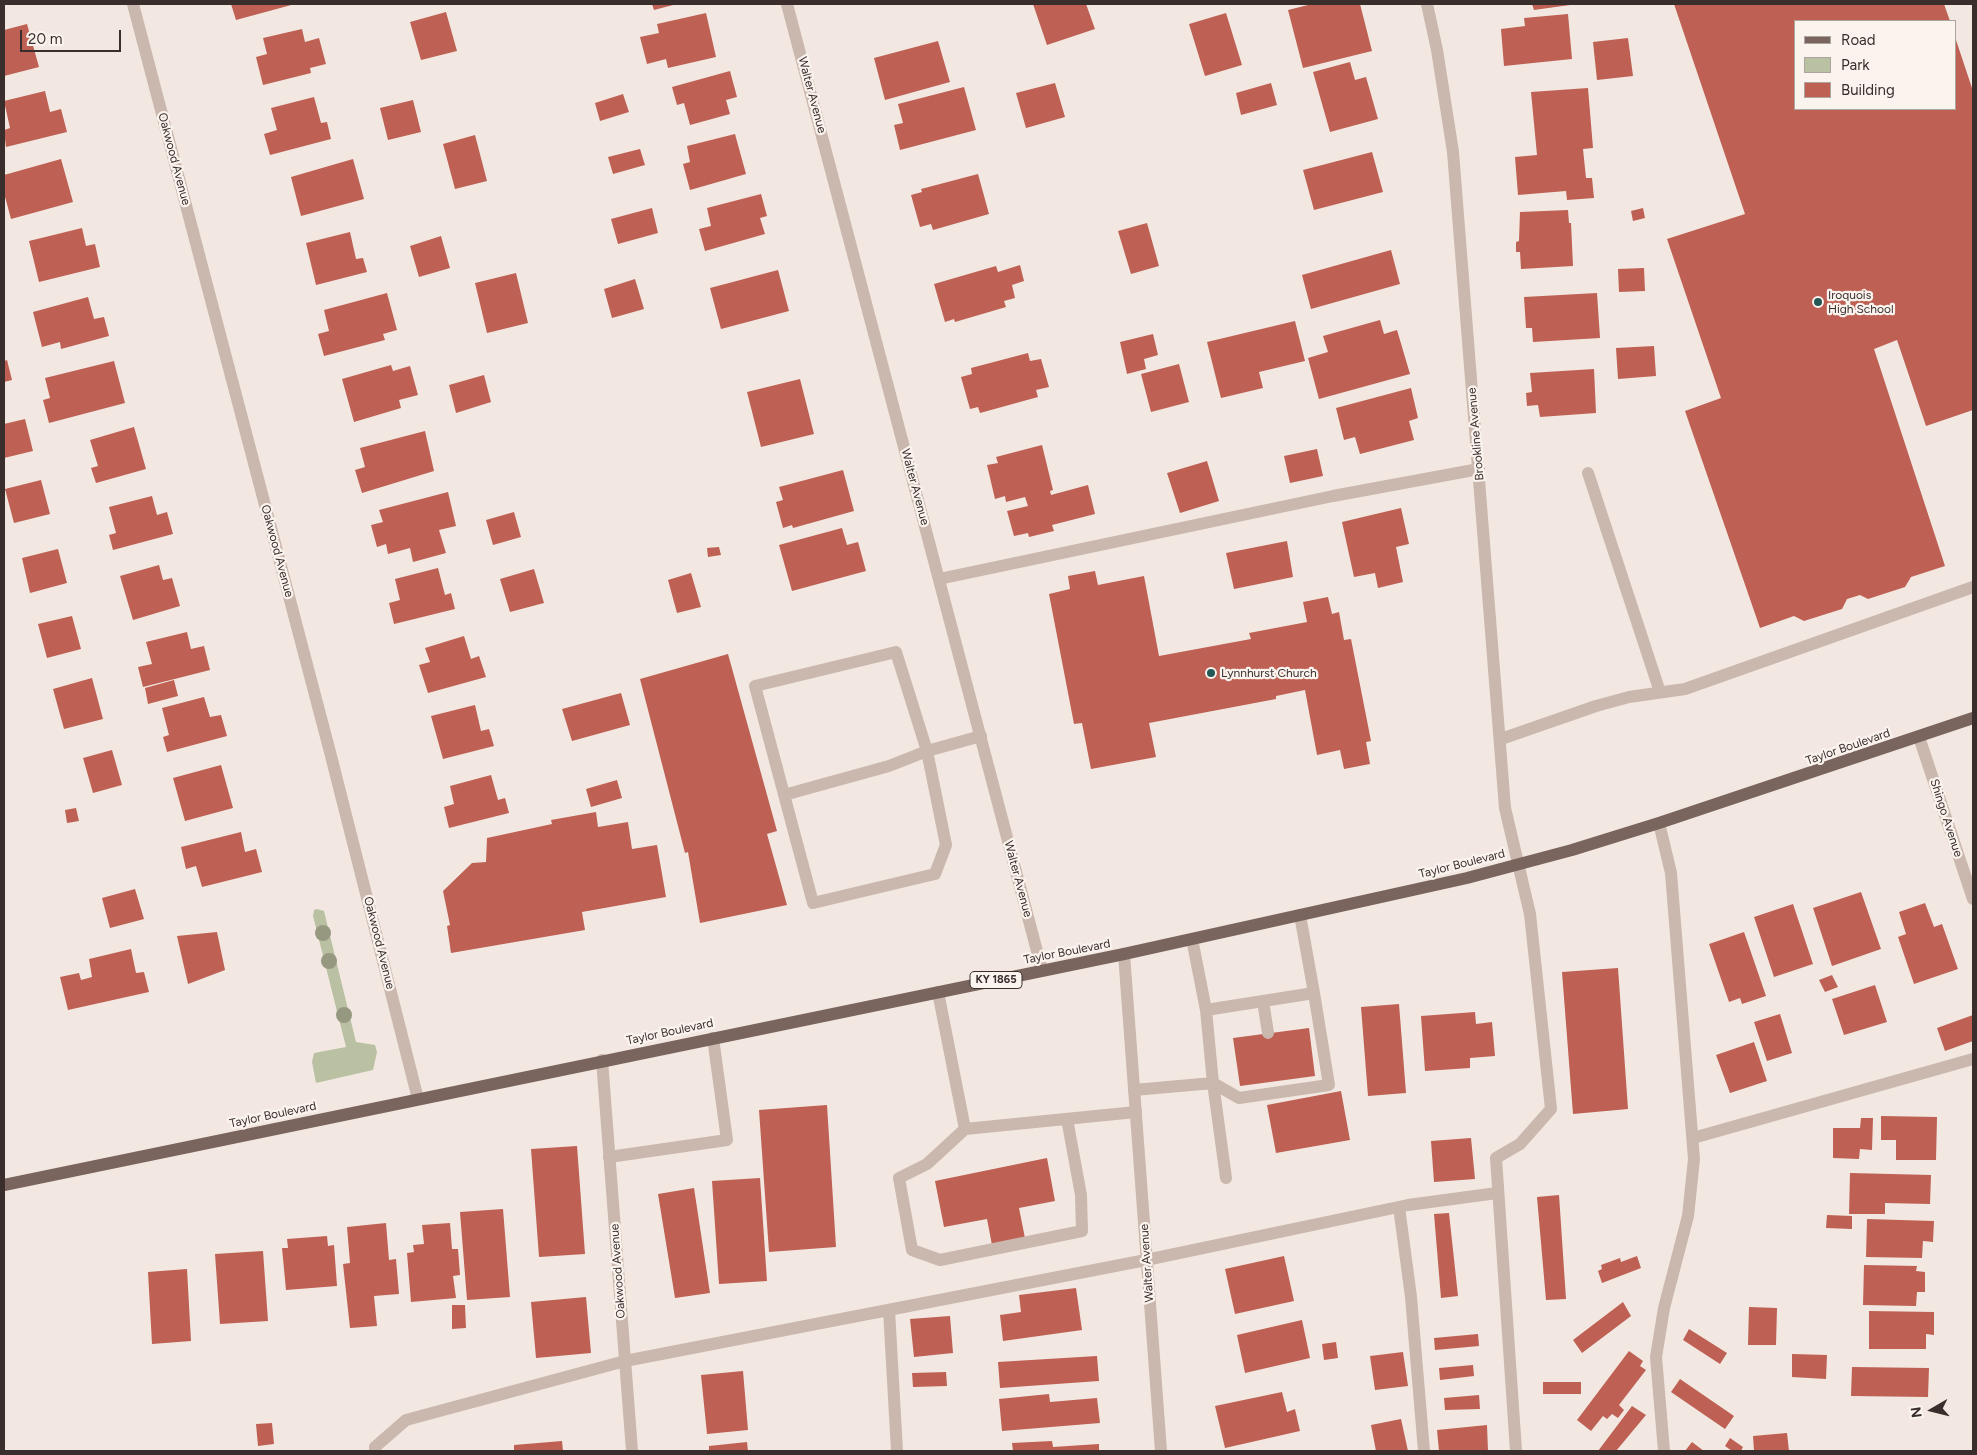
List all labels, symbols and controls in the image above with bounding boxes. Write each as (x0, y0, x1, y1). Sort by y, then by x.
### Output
scale bar (22, 20, 124, 52)
legend (1794, 20, 1957, 110)
text: 20 m (28, 30, 62, 48)
text: Road (1841, 31, 1876, 49)
street label: Walter Avenue (795, 55, 829, 135)
text: Park (1841, 56, 1870, 74)
text: Building (1841, 81, 1895, 99)
street label: Oakwood Avenue (155, 111, 193, 207)
place label: Iroquois High School (1828, 288, 1894, 316)
marker: Iroquois High School (1812, 296, 1824, 308)
street label: Brookline Avenue (1465, 387, 1487, 481)
street label: Walter Avenue (898, 447, 932, 527)
street label: Oakwood Avenue (258, 503, 296, 599)
place label: Lynnhurst Church (1221, 666, 1317, 680)
marker: Lynnhurst Church (1205, 667, 1217, 679)
street label: Taylor Boulevard (1804, 726, 1892, 768)
street label: Shingo Avenue (1927, 777, 1965, 859)
street label: Walter Avenue (1001, 839, 1035, 919)
street label: Taylor Boulevard (1417, 846, 1507, 882)
street label: Oakwood Avenue (361, 895, 397, 991)
street label: Taylor Boulevard (1022, 937, 1112, 967)
road number: KY 1865 (970, 972, 1022, 988)
street label: Taylor Boulevard (625, 1016, 715, 1048)
street label: Taylor Boulevard (228, 1099, 318, 1131)
street label: Oakwood Avenue (608, 1223, 628, 1319)
street label: Walter Avenue (1137, 1223, 1157, 1303)
north arrow (1907, 1385, 1957, 1435)
text: N (1907, 1406, 1926, 1419)

